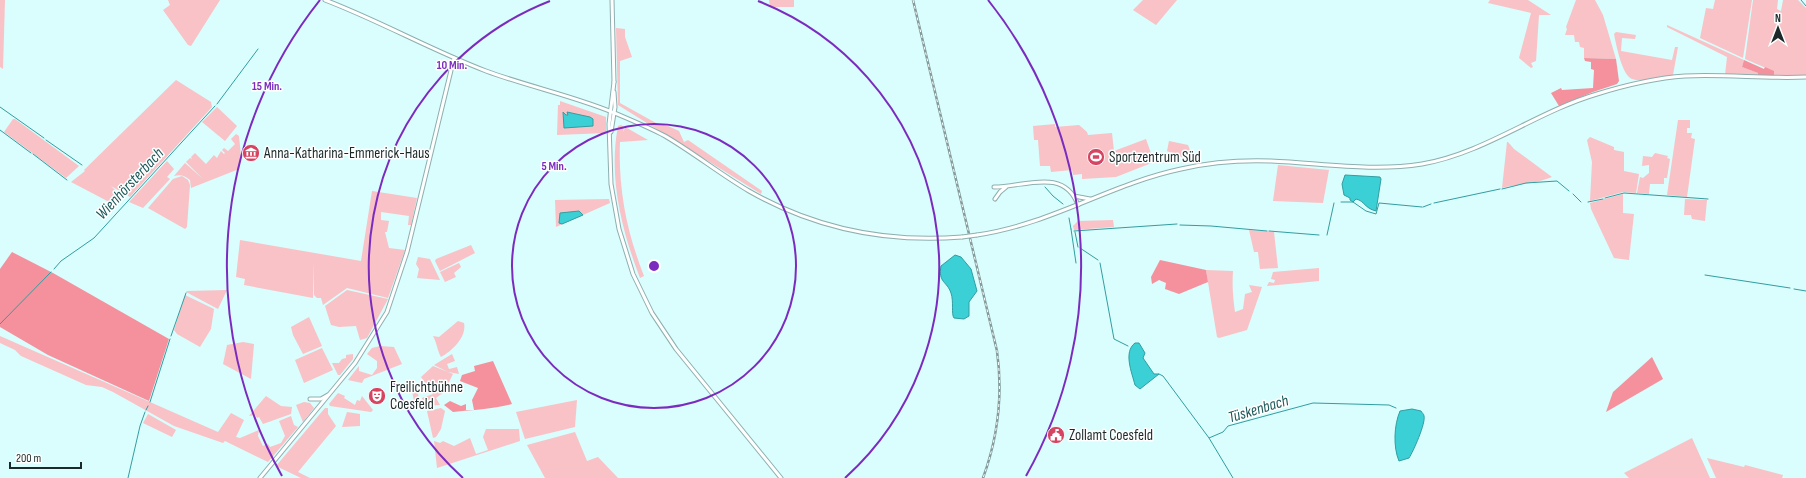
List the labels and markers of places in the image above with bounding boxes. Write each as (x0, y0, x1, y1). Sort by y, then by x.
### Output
museum icon: Anna-Katharina-Emmerick-Haus (241, 143, 261, 163)
place label: Anna-Katharina-Emmerick-Haus (263, 144, 430, 163)
sports icon: Sportzentrum Süd (1086, 147, 1106, 167)
place label: Sportzentrum Süd (1109, 148, 1201, 167)
centre of rings (647, 259, 661, 273)
place label: Freilichtbühne Coesfeld (390, 378, 463, 414)
theatre icon: Freilichtbühne Coesfeld (367, 386, 387, 406)
public building icon: Zollamt Coesfeld (1046, 425, 1066, 445)
place label: Zollamt Coesfeld (1069, 426, 1153, 445)

